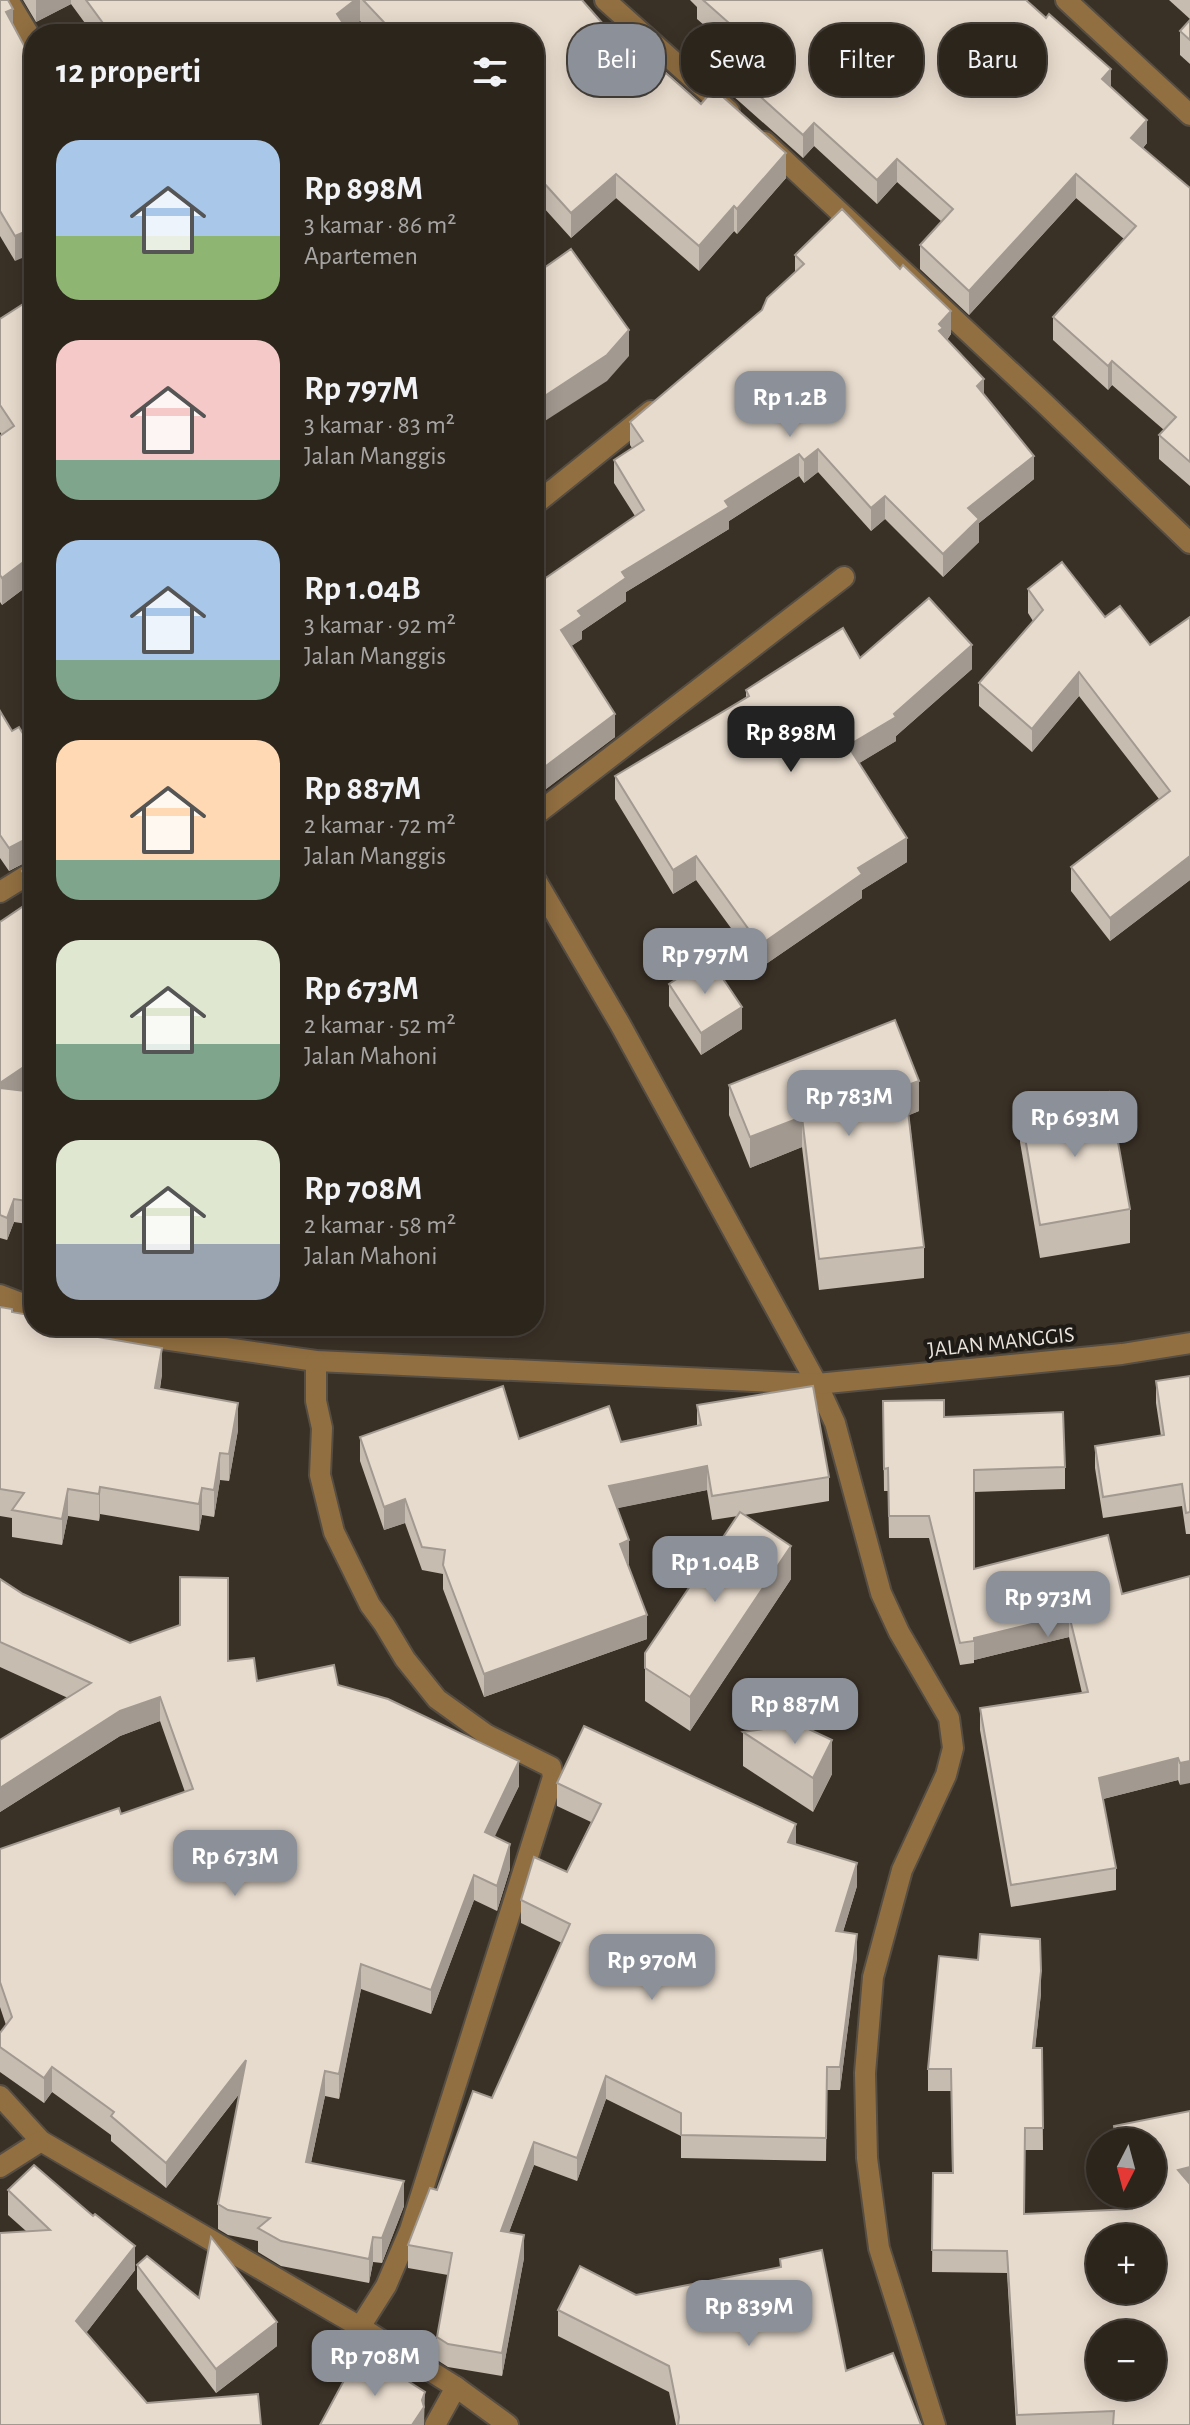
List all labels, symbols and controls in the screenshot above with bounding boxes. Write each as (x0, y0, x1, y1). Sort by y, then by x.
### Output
chip: Beli (568, 24, 665, 96)
chip: Sewa (681, 24, 794, 96)
chip: Filter (810, 24, 923, 96)
chip: Baru (939, 24, 1046, 96)
icon: filters (468, 50, 512, 94)
text: 12 properti (56, 55, 201, 89)
icon: home (120, 172, 216, 268)
text: Rp 898M (304, 172, 423, 206)
text: 3 kamar · 86 m² (304, 212, 456, 238)
text: Apartemen (304, 243, 418, 269)
pin: Rp 1.2B (716, 371, 864, 439)
icon: home (120, 372, 216, 468)
text: Rp 797M (304, 372, 419, 406)
text: Rp 1.2B (753, 384, 827, 410)
text: 3 kamar · 83 m² (304, 412, 455, 438)
text: Jalan Manggis (304, 443, 446, 469)
icon: home (120, 572, 216, 668)
text: Rp 1.04B (304, 572, 421, 606)
text: 3 kamar · 92 m² (304, 612, 456, 638)
text: Jalan Manggis (304, 643, 446, 669)
pin: Rp 898M (717, 706, 865, 774)
text: Rp 898M (745, 719, 837, 745)
icon: home (120, 772, 216, 868)
text: Rp 887M (304, 772, 421, 806)
text: 2 kamar · 72 m² (304, 812, 456, 838)
text: Jalan Manggis (304, 843, 446, 869)
pin: Rp 797M (631, 928, 779, 996)
text: Rp 797M (661, 941, 749, 967)
icon: home (120, 972, 216, 1068)
text: Rp 673M (304, 972, 419, 1006)
text: 2 kamar · 52 m² (304, 1012, 456, 1038)
text: Jalan Mahoni (304, 1043, 437, 1069)
pin: Rp 783M (775, 1070, 923, 1138)
text: Rp 783M (805, 1083, 893, 1109)
pin: Rp 693M (1001, 1091, 1149, 1159)
text: Rp 693M (1030, 1104, 1120, 1130)
icon: home (120, 1172, 216, 1268)
text: Rp 708M (304, 1172, 422, 1206)
text: 2 kamar · 58 m² (304, 1212, 456, 1238)
text: Jalan Mahoni (304, 1243, 437, 1269)
street label: JALAN MANGGIS (927, 1323, 1075, 1361)
pin: Rp 1.04B (632, 1536, 798, 1604)
text: Rp 1.04B (670, 1549, 760, 1575)
pin: Rp 973M (974, 1571, 1122, 1639)
text: Rp 973M (1004, 1584, 1092, 1610)
pin: Rp 887M (721, 1678, 869, 1746)
text: Rp 887M (750, 1691, 840, 1717)
pin: Rp 673M (161, 1830, 309, 1898)
text: Rp 673M (191, 1843, 279, 1869)
pin: Rp 970M (578, 1934, 726, 2002)
text: Rp 970M (607, 1947, 697, 1973)
north arrow (1086, 2128, 1166, 2208)
map controls (1086, 2128, 1166, 2400)
button: + (1086, 2224, 1166, 2304)
pin: Rp 839M (675, 2280, 823, 2348)
text: Rp 839M (704, 2293, 794, 2319)
button: − (1086, 2320, 1166, 2400)
pin: Rp 708M (301, 2330, 449, 2398)
text: Rp 708M (330, 2343, 420, 2369)

